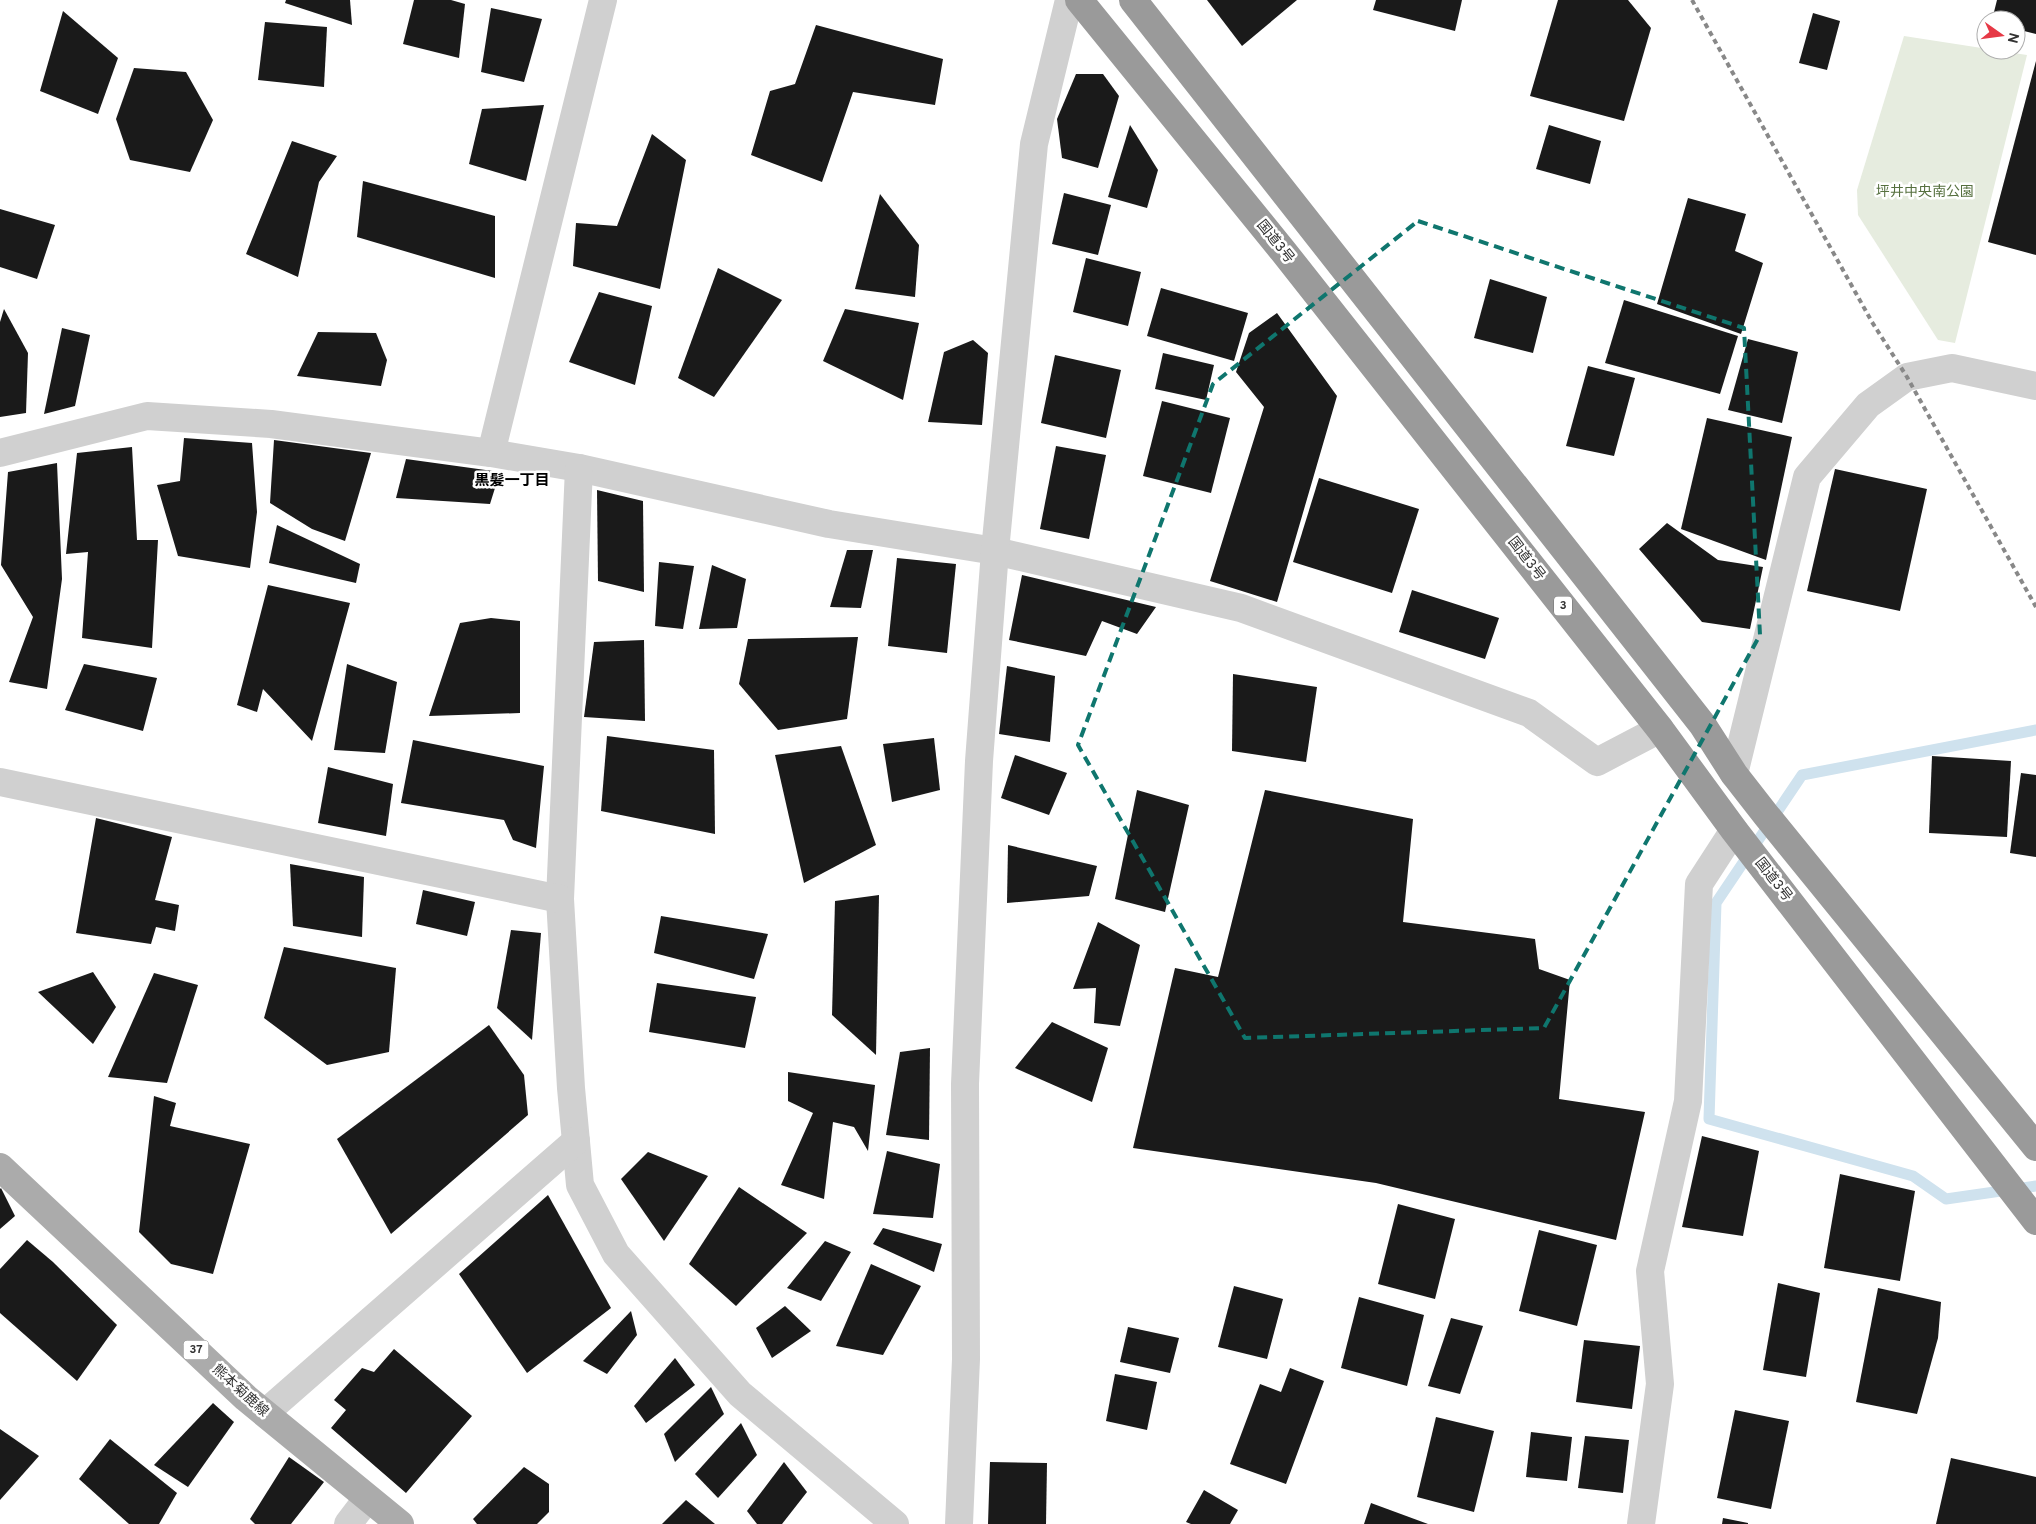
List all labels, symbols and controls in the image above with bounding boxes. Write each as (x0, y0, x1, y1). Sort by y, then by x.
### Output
north arrow (1976, 10, 2026, 60)
text: N (2003, 31, 2022, 45)
park label: 坪井中央南公園 (1876, 183, 1974, 201)
street label: 国道3号 (1253, 217, 1297, 267)
district label: 黒髪一丁目 (474, 472, 550, 491)
street label: 国道3号 (1504, 534, 1548, 584)
road number: 3 (1554, 596, 1572, 616)
street label: 国道3号 (1751, 855, 1795, 905)
road number: 37 (184, 1340, 208, 1360)
street label: 熊本菊鹿線 (208, 1361, 272, 1421)

